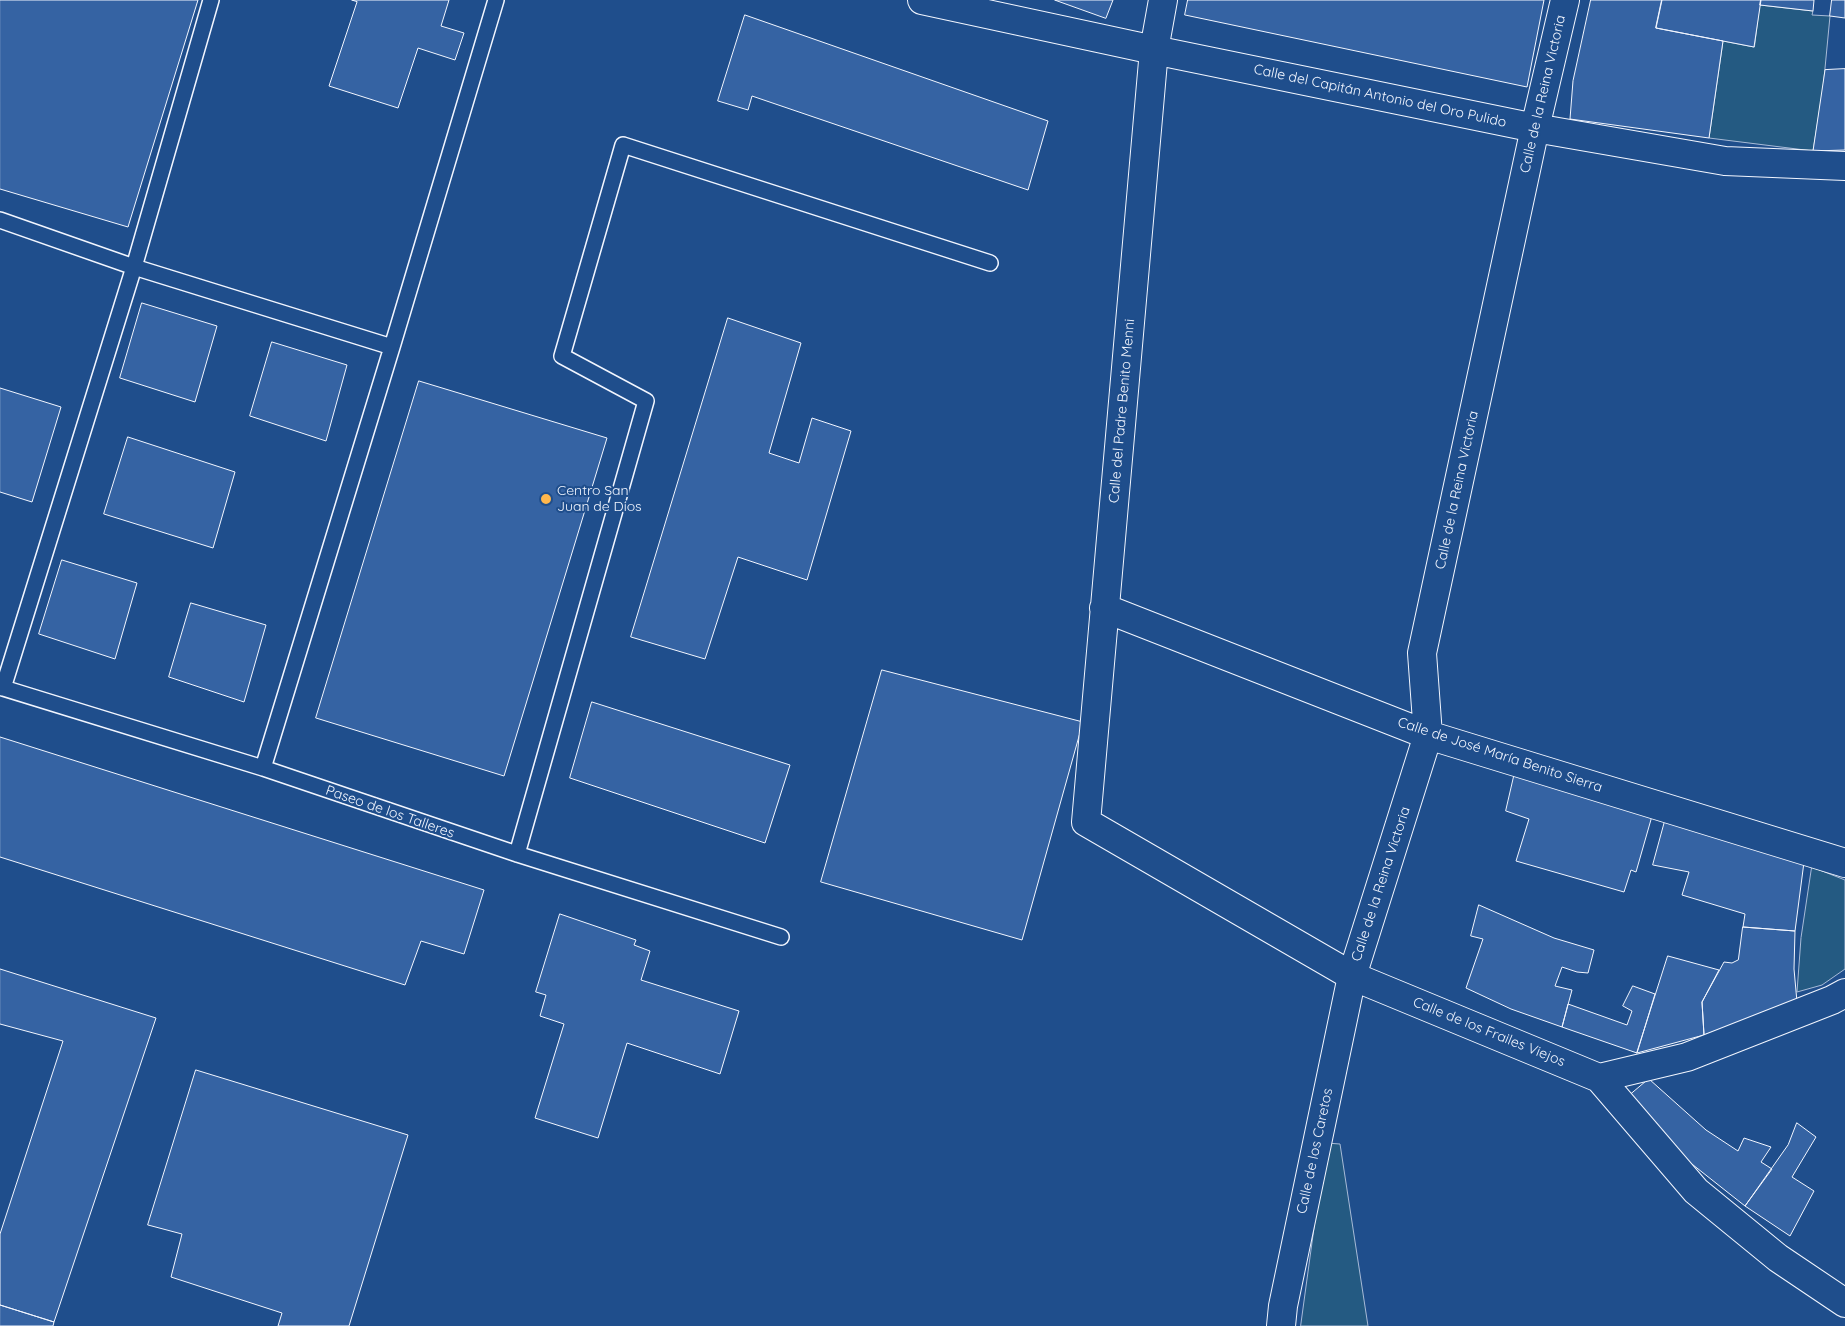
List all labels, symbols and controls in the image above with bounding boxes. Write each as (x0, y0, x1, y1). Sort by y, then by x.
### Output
street label: Calle de la Reina Victoria (1517, 13, 1569, 175)
street label: Calle del Capitán Antonio del Oro Pulido (1252, 61, 1508, 131)
street label: Calle del Padre Benito Menni (1106, 318, 1138, 504)
street label: Calle de la Reina Victoria (1432, 409, 1482, 571)
place label: Centro San Juan de Dios (557, 483, 642, 516)
marker: Centro San Juan de Dios (539, 492, 553, 506)
street label: Calle de José María Benito Sierra (1395, 714, 1605, 796)
street label: Paseo de los Talleres (323, 782, 457, 842)
street label: Calle de la Reina Victoria (1348, 805, 1414, 963)
street label: Calle de los Frailes Viejos (1410, 994, 1568, 1070)
street label: Calle de los Caretos (1293, 1087, 1337, 1215)

